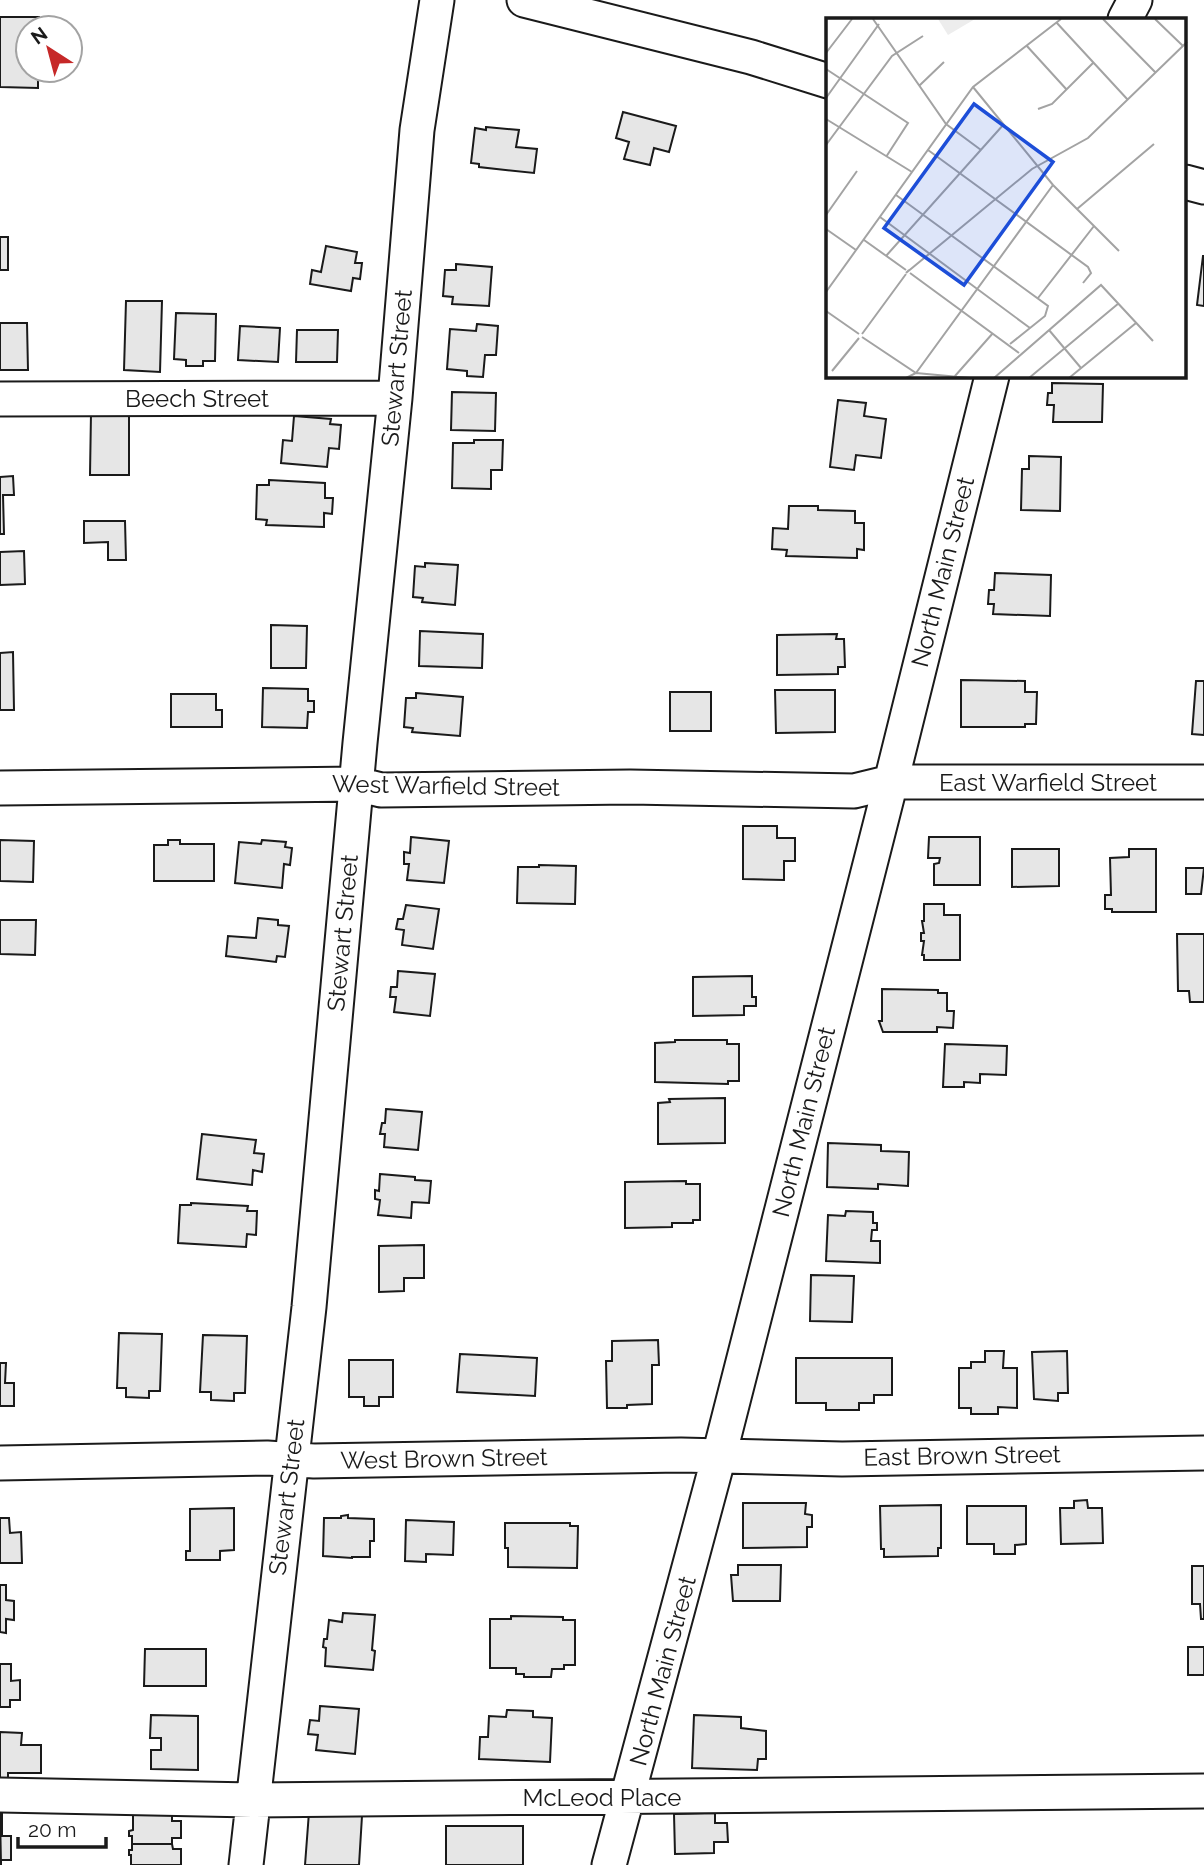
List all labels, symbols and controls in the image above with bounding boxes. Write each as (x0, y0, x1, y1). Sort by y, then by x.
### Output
north arrow (14, 14, 84, 84)
inset map (826, 18, 1186, 378)
text: N (27, 22, 51, 48)
street label: Stewart Street (375, 288, 418, 448)
street label: Beech Street (125, 384, 269, 413)
street label: North Main Street (905, 474, 980, 670)
street label: East Warfield Street (939, 768, 1157, 797)
street label: West Warfield Street (332, 769, 560, 802)
street label: Stewart Street (321, 853, 364, 1013)
street label: North Main Street (766, 1024, 841, 1220)
street label: Stewart Street (263, 1417, 310, 1577)
street label: East Brown Street (863, 1439, 1061, 1472)
street label: West Brown Street (340, 1442, 548, 1475)
street label: North Main Street (623, 1573, 702, 1769)
street label: McLeod Place (523, 1783, 681, 1812)
scale bar (18, 1806, 105, 1850)
text: 20 m (28, 1817, 76, 1842)

